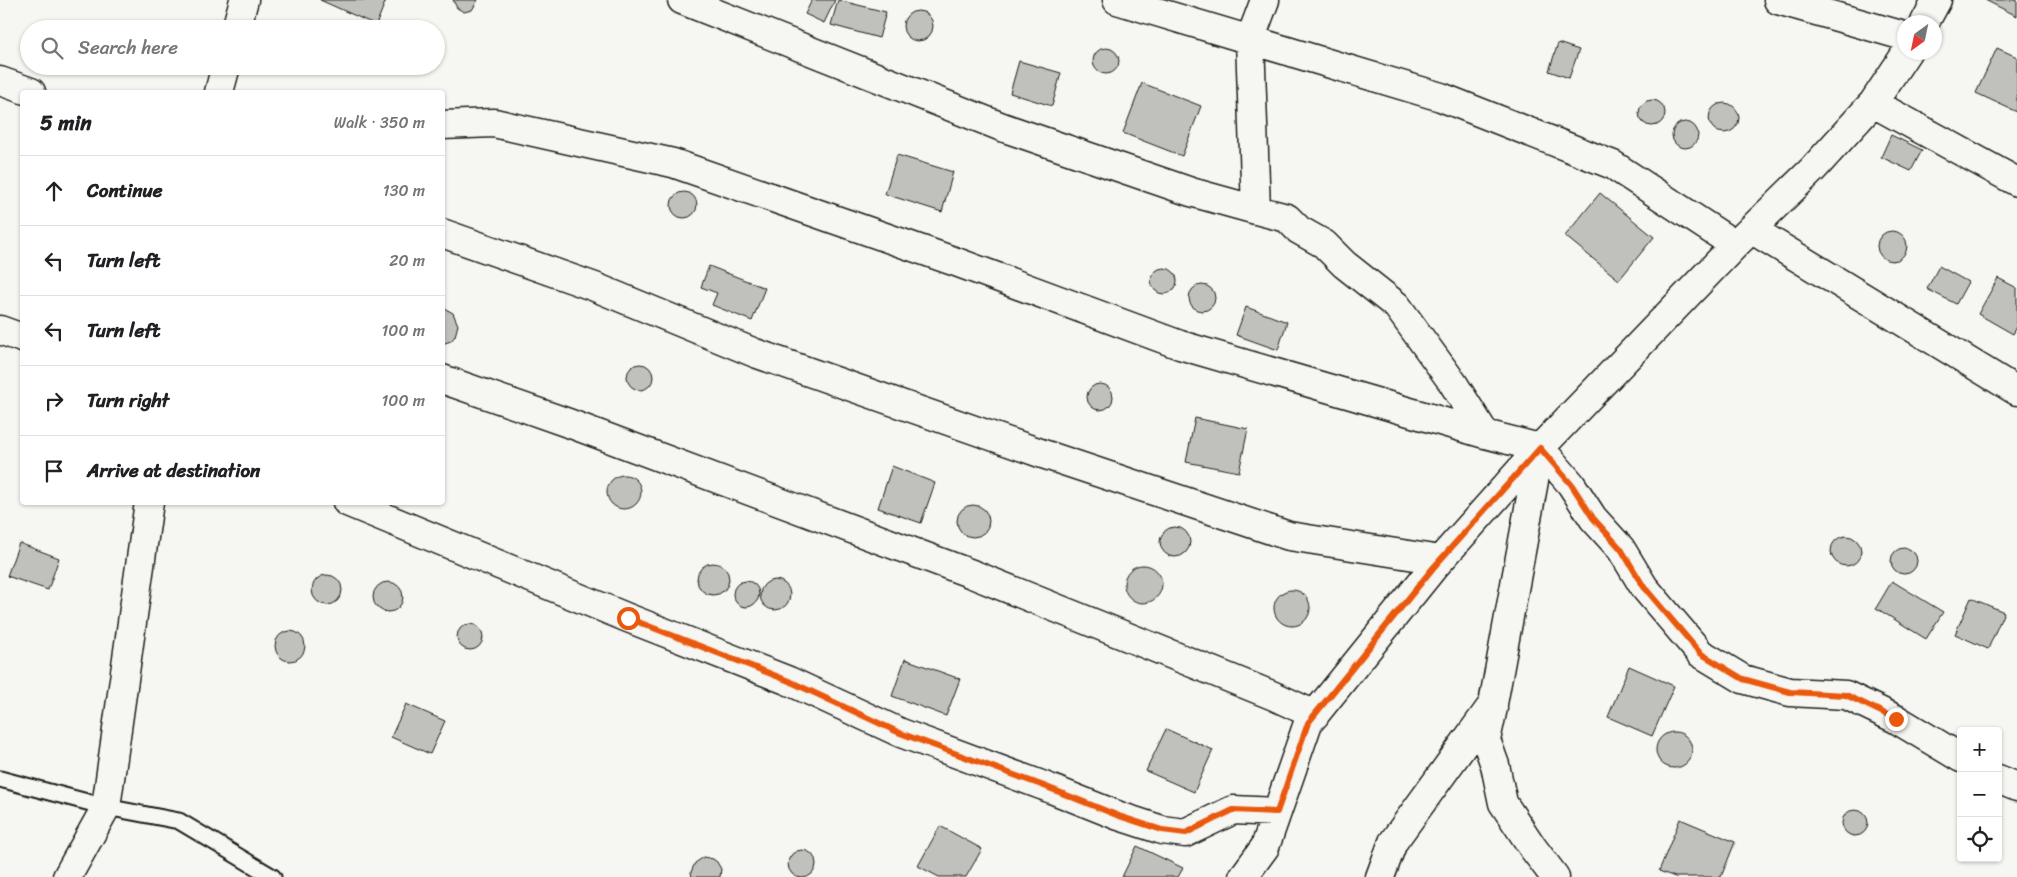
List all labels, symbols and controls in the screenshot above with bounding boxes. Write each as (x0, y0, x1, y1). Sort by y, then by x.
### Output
north arrow (1897, 15, 1942, 60)
search box (20, 20, 445, 75)
text: Search here (78, 31, 178, 64)
icon: search (38, 34, 66, 62)
text: 5 min (40, 104, 92, 142)
text: Walk · 350 m (334, 108, 425, 137)
text: Continue (87, 174, 163, 207)
text: 130 m (383, 176, 425, 205)
icon: ahead (40, 177, 68, 205)
text: Turn left (87, 244, 160, 277)
text: 20 m (389, 246, 425, 275)
icon: left (40, 247, 68, 275)
text: Turn left (87, 314, 160, 347)
text: 100 m (381, 316, 425, 345)
icon: left (40, 317, 68, 345)
text: Turn right (87, 384, 169, 417)
text: 100 m (381, 386, 425, 415)
icon: right (40, 387, 68, 415)
text: Arrive at destination (87, 454, 260, 487)
icon: arrive (40, 457, 68, 485)
route start (617, 607, 640, 630)
route end (1885, 708, 1908, 731)
map controls (1957, 727, 2002, 862)
button: + (1957, 727, 2002, 772)
button: − (1957, 772, 2002, 817)
button: locate (1957, 817, 2002, 862)

